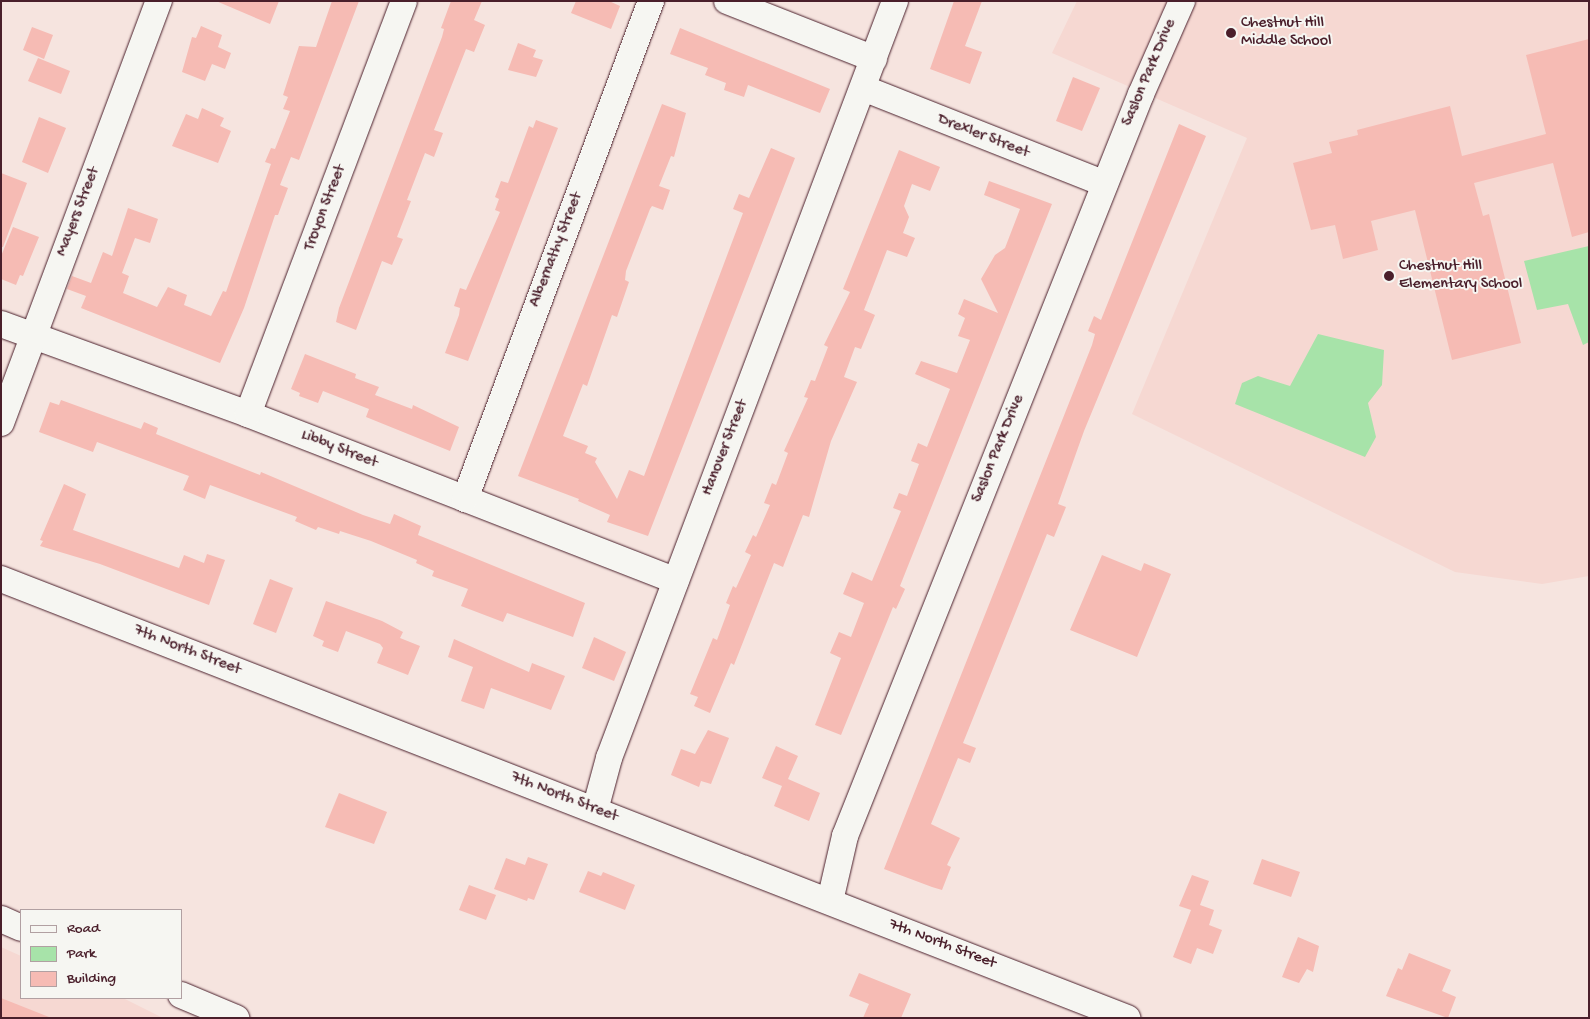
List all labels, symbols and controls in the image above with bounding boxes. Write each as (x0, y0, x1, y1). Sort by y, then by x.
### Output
place label: Chestnut Hill Middle School (1241, 14, 1331, 52)
street label: Saslon Park Drive (1119, 17, 1181, 129)
marker: Chestnut Hill Middle School (1225, 27, 1237, 39)
street label: Drexler Street (934, 111, 1032, 163)
street label: Troyon Street (301, 162, 351, 254)
street label: Mayers Street (53, 165, 105, 259)
street label: Albernathy Street (526, 190, 588, 310)
place label: Chestnut Hill Elementary School (1399, 257, 1522, 295)
marker: Chestnut Hill Elementary School (1383, 270, 1395, 282)
street label: Saslon Park Drive (969, 392, 1029, 506)
street label: Hanover Street (699, 397, 753, 499)
street label: Libby Street (298, 427, 380, 473)
street label: 7th North Street (131, 622, 243, 680)
street label: 7th North Street (508, 769, 620, 827)
legend (20, 909, 182, 999)
street label: 7th North Street (886, 916, 998, 974)
text: Road (67, 920, 100, 938)
text: Park (67, 945, 96, 963)
text: Building (67, 970, 116, 988)

